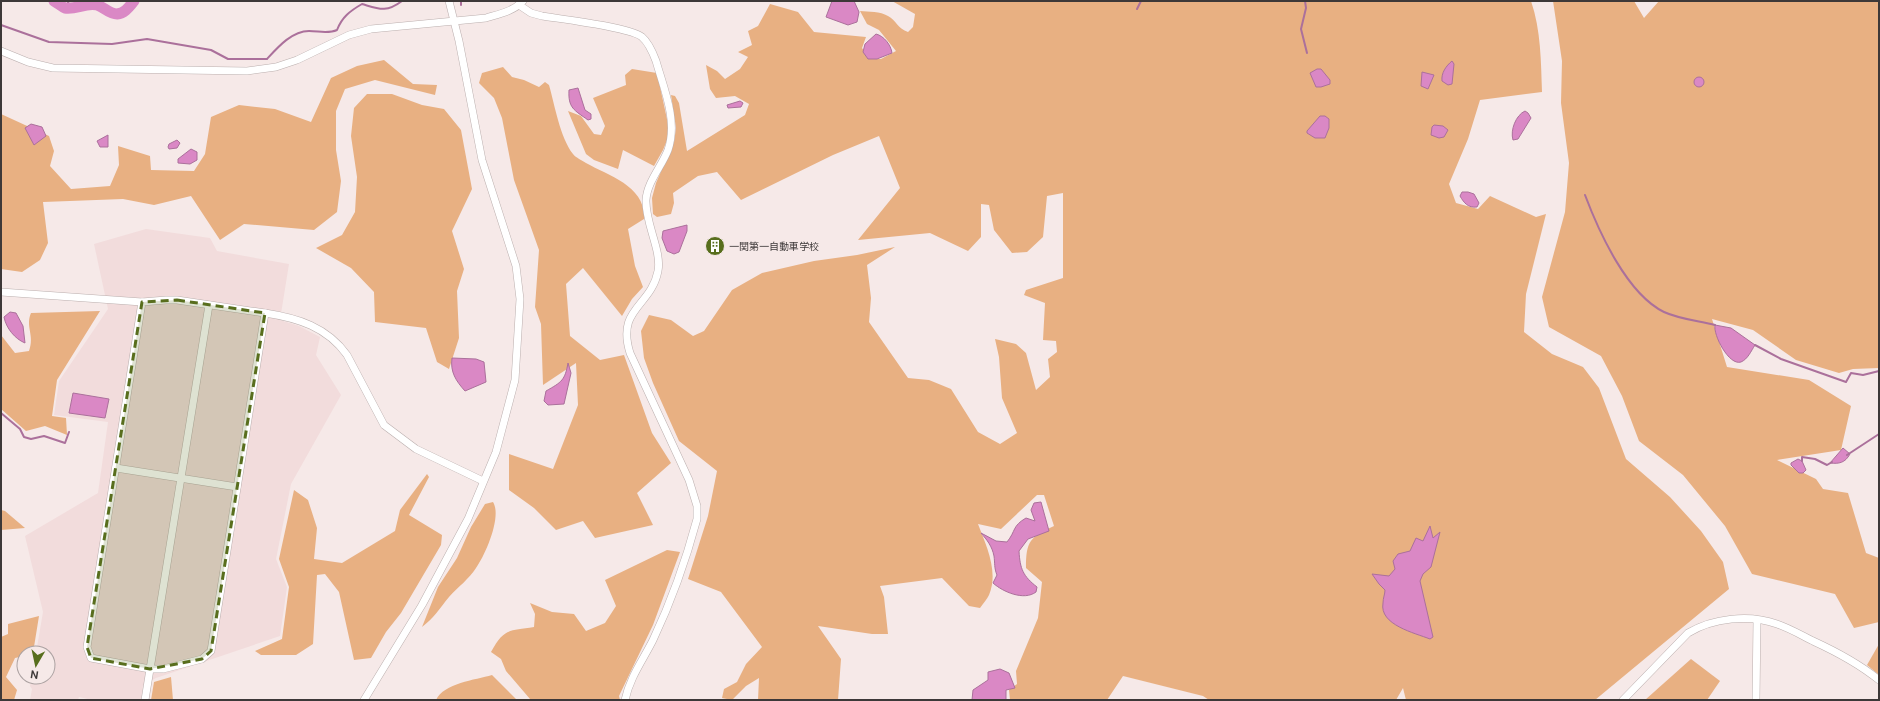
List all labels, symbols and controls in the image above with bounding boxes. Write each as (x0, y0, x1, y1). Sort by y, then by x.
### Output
building icon: 一関第一自動車学校 (704, 235, 726, 257)
place label: 一関第一自動車学校 (729, 240, 819, 253)
north arrow (16, 645, 56, 685)
text: N (29, 667, 39, 682)

